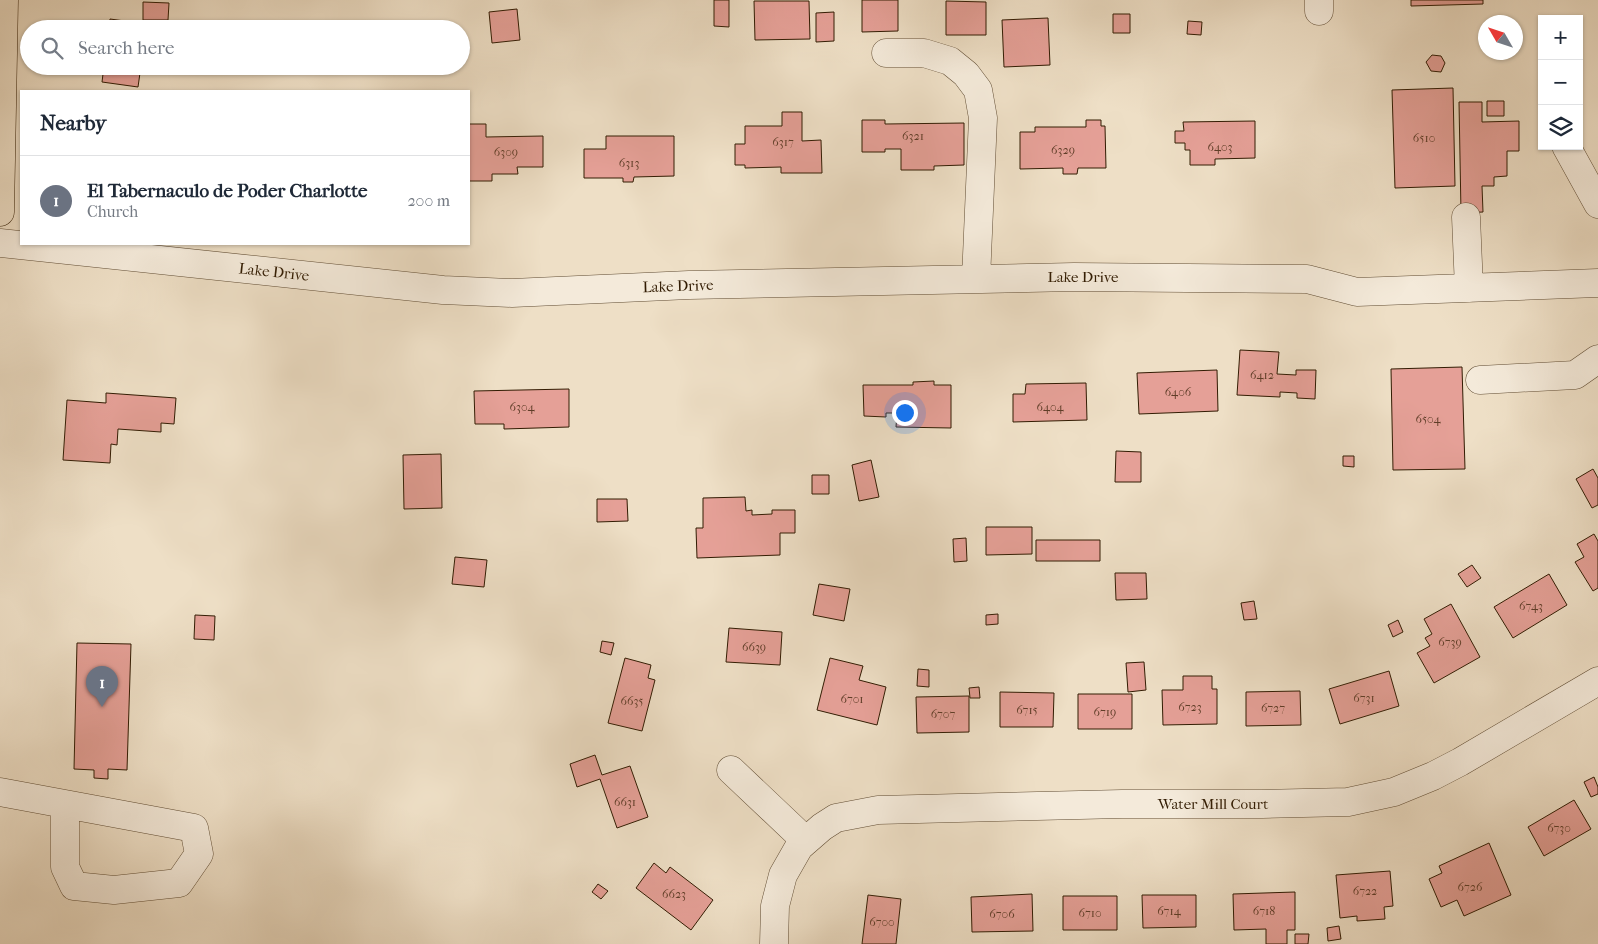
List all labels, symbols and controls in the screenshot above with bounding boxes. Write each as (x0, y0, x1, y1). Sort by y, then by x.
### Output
north arrow (1478, 15, 1523, 60)
map controls (1538, 15, 1583, 150)
button: + (1538, 15, 1583, 60)
search box (20, 20, 470, 75)
icon: search (38, 34, 66, 62)
text: Search here (78, 37, 174, 59)
button: − (1538, 60, 1583, 105)
button: layers (1538, 105, 1583, 150)
text: Nearby (40, 111, 106, 135)
house number: 6321 (902, 129, 924, 143)
house number: 6510 (1413, 131, 1435, 145)
house number: 6317 (772, 135, 794, 149)
house number: 6403 (1207, 140, 1233, 154)
house number: 6329 (1051, 143, 1075, 157)
house number: 6309 (494, 145, 518, 159)
house number: 6313 (619, 156, 639, 170)
text: El Tabernaculo de Poder Charlotte (87, 180, 367, 202)
text: 1 (53, 191, 59, 210)
text: 200 m (407, 191, 450, 210)
text: Church (87, 202, 138, 221)
street label: Lake Drive (238, 259, 311, 285)
street label: Lake Drive (1048, 268, 1119, 286)
street label: Lake Drive (642, 276, 714, 296)
house number: 6412 (1250, 368, 1274, 382)
house number: 6406 (1165, 385, 1192, 399)
house number: 6304 (510, 400, 535, 414)
your location (892, 400, 918, 426)
house number: 6404 (1036, 400, 1064, 414)
house number: 6504 (1415, 412, 1442, 426)
house number: 6743 (1519, 599, 1543, 613)
house number: 6739 (1438, 635, 1462, 649)
house number: 6639 (742, 640, 766, 654)
pin: 1 (86, 666, 118, 707)
house number: 6731 (1353, 691, 1375, 705)
house number: 6701 (841, 692, 864, 706)
house number: 6635 (620, 694, 644, 708)
house number: 6723 (1178, 700, 1202, 714)
house number: 6727 (1261, 701, 1285, 715)
house number: 6715 (1016, 703, 1038, 717)
house number: 6719 (1094, 705, 1116, 719)
house number: 6707 (931, 707, 955, 721)
house number: 6631 (614, 795, 636, 809)
street label: Water Mill Court (1157, 795, 1269, 813)
house number: 6730 (1547, 821, 1571, 835)
house number: 6726 (1458, 880, 1483, 894)
house number: 6722 (1353, 884, 1377, 898)
house number: 6623 (662, 887, 686, 901)
house number: 6714 (1157, 904, 1182, 918)
house number: 6718 (1253, 904, 1275, 918)
house number: 6710 (1078, 906, 1102, 920)
house number: 6706 (989, 907, 1015, 921)
house number: 6700 (869, 915, 895, 929)

